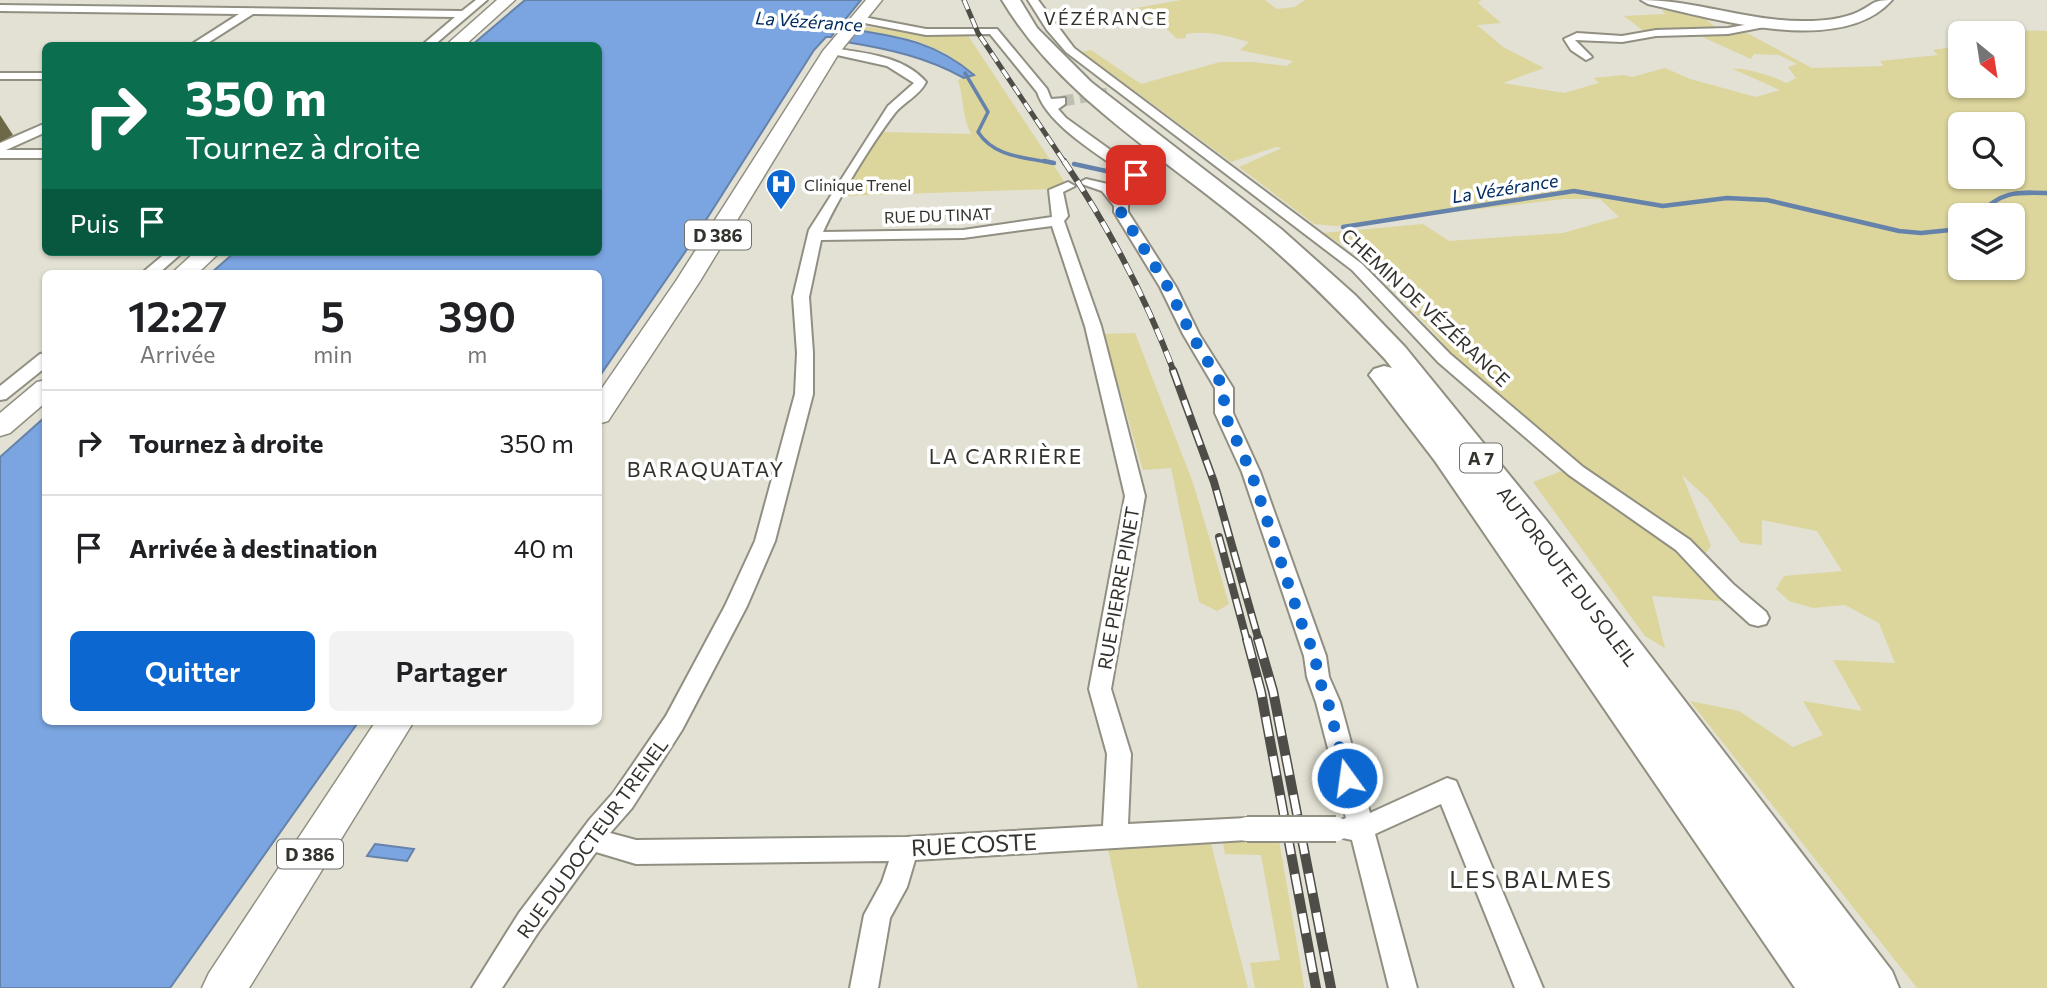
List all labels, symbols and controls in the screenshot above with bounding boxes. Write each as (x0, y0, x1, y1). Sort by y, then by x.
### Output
water label: La Vézérance (755, 6, 864, 36)
district label: VÉZÉRANCE (1044, 7, 1168, 29)
north arrow (1948, 21, 2025, 98)
map controls (1948, 21, 2025, 280)
text: 350 m (185, 66, 327, 126)
icon: right (70, 70, 161, 161)
button: search (1948, 112, 2025, 189)
text: Tournez à droite (185, 126, 421, 166)
pin (1106, 145, 1166, 205)
icon: arrive (1117, 156, 1155, 194)
hospital icon: Clinique Trenel (764, 167, 798, 211)
water label: La Vézérance (1450, 169, 1560, 207)
place label: Clinique Trenel (804, 175, 911, 194)
icon: arrive (133, 203, 171, 241)
button: layers (1948, 203, 2025, 280)
street label: RUE DU TINAT (884, 204, 992, 226)
text: Puis (70, 207, 119, 238)
road number: D 386 (685, 220, 751, 249)
street label: CHEMIN DE VÉZÉRANCE (1337, 223, 1515, 391)
text: 12:27 (128, 289, 227, 341)
text: 5 (321, 289, 345, 341)
text: 390 (438, 289, 516, 341)
text: Arrivée (140, 340, 216, 368)
text: min (313, 340, 352, 368)
text: m (467, 340, 487, 368)
icon: right (70, 424, 108, 462)
text: Tournez à droite (129, 427, 324, 458)
text: 350 m (500, 427, 574, 458)
district label: LA CARRIÈRE (929, 443, 1083, 468)
road number: A 7 (1460, 444, 1502, 472)
district label: BARAQUATAY (627, 456, 785, 481)
street label: AUTOROUTE DU SOLEIL (1493, 482, 1643, 670)
street label: RUE PIERRE PINET (1092, 505, 1144, 671)
icon: arrive (70, 529, 108, 567)
text: Arrivée à destination (129, 532, 377, 563)
text: 40 m (514, 532, 574, 563)
button: Quitter (70, 631, 315, 711)
button: Partager (329, 631, 574, 711)
street label: RUE DU DOCTEUR TRENEL (512, 733, 672, 942)
position arrow (1310, 741, 1384, 815)
street label: RUE COSTE (910, 827, 1038, 861)
road number: D 386 (277, 840, 343, 868)
district label: LES BALMES (1449, 864, 1613, 893)

